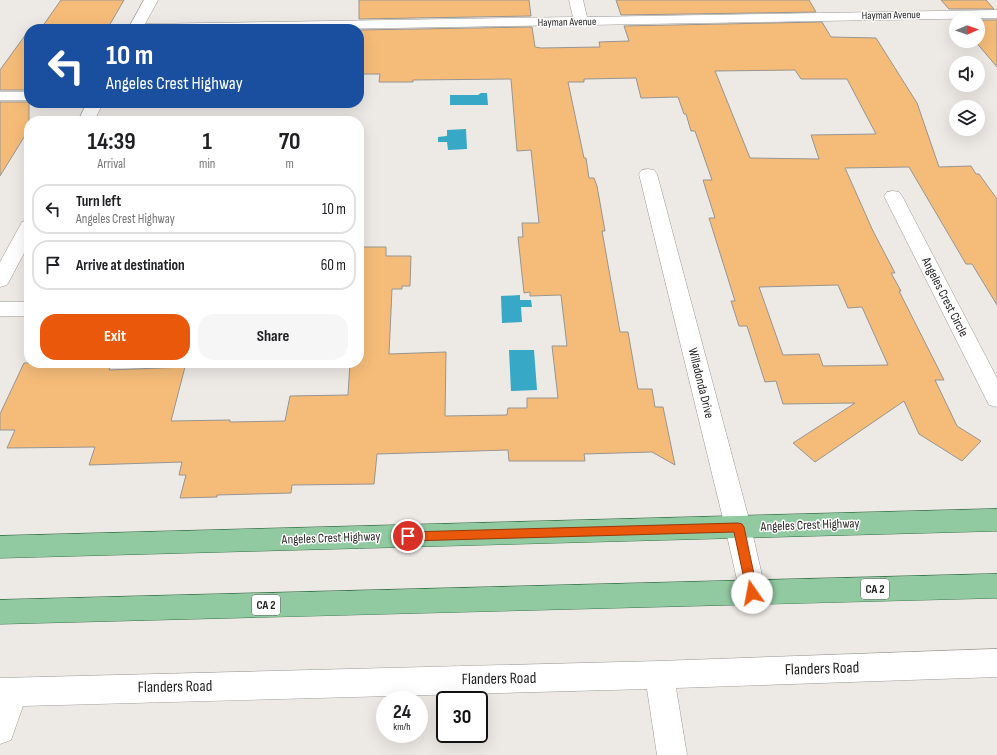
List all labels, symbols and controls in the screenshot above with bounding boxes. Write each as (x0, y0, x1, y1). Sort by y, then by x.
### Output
street label: Hayman Avenue (862, 8, 920, 22)
north arrow (949, 12, 985, 48)
map controls (949, 12, 985, 136)
street label: Hayman Avenue (538, 15, 596, 29)
text: 10 m (106, 39, 153, 72)
icon: left (40, 40, 92, 92)
button: sound (949, 56, 985, 92)
text: Angeles Crest Highway (106, 73, 243, 94)
button: layers (949, 100, 985, 136)
text: 14:39 (87, 127, 136, 156)
text: 1 (202, 127, 212, 156)
text: 70 (279, 127, 301, 156)
text: Arrival (98, 156, 125, 172)
text: min (199, 156, 215, 172)
text: m (285, 156, 294, 172)
text: Turn left (76, 192, 121, 211)
icon: left (42, 198, 64, 220)
text: 10 m (322, 200, 346, 219)
text: Angeles Crest Highway (76, 211, 175, 227)
icon: arrive (42, 254, 64, 276)
street label: Angeles Crest Circle (918, 254, 972, 339)
text: Arrive at destination (76, 256, 185, 275)
text: 60 m (321, 256, 346, 275)
button: Exit (40, 314, 190, 360)
button: Share (198, 314, 348, 360)
street label: Willadonda Drive (684, 346, 718, 420)
street label: Angeles Crest Highway (759, 515, 860, 535)
pin (391, 519, 425, 553)
icon: arrive (397, 525, 419, 547)
street label: Angeles Crest Highway (280, 528, 381, 548)
position arrow (731, 572, 773, 614)
road number: CA 2 (861, 579, 889, 599)
road number: CA 2 (252, 595, 280, 615)
street label: Flanders Road (784, 658, 860, 680)
street label: Flanders Road (462, 669, 536, 689)
street label: Flanders Road (138, 677, 212, 697)
speed limit sign: 30 (436, 691, 488, 743)
text: 24 (393, 700, 411, 724)
text: km/h (393, 721, 411, 733)

